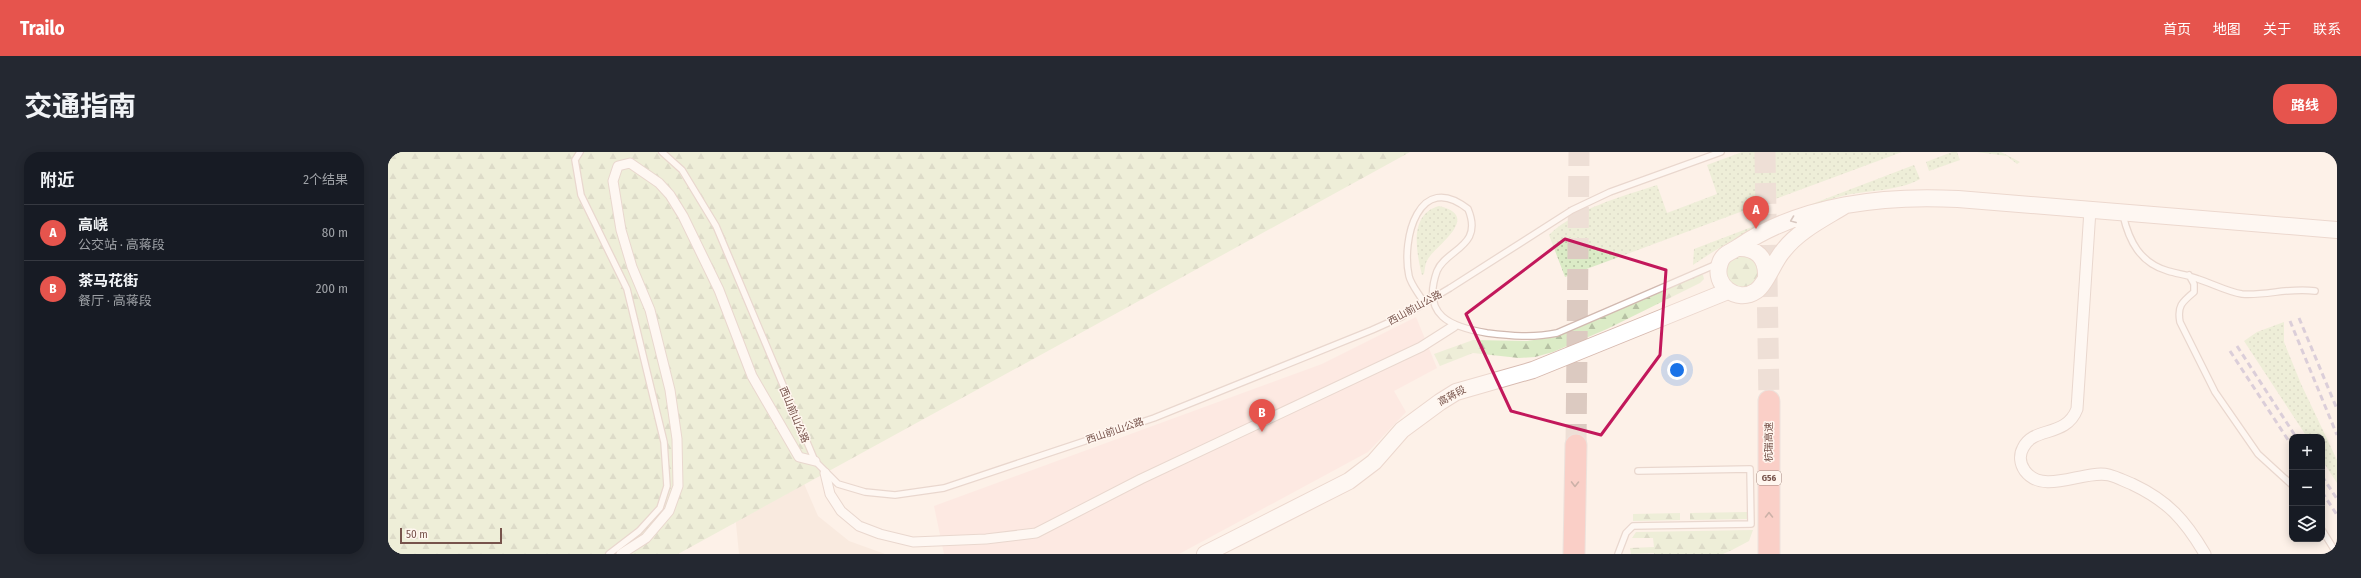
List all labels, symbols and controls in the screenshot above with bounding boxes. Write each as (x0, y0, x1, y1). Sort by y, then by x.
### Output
text: Trailo (20, 17, 65, 40)
text: 首页 (2163, 21, 2191, 38)
text: 地图 (2213, 21, 2241, 38)
text: 关于 (2263, 21, 2291, 38)
text: 联系 (2313, 21, 2341, 38)
button: 路线 (2273, 84, 2337, 124)
text: 交通指南 (24, 90, 136, 123)
text: 附近 (40, 170, 74, 191)
text: 2个结果 (303, 172, 348, 187)
pin: A (1743, 196, 1769, 229)
one-way arrow (1789, 215, 1796, 223)
text: 高峣 (78, 216, 108, 234)
text: A (49, 225, 57, 240)
text: 80 m (322, 225, 348, 240)
text: 公交站 · 高蒋段 (78, 237, 165, 252)
text: 茶马花街 (78, 272, 138, 290)
text: B (49, 281, 57, 296)
text: 200 m (316, 281, 348, 296)
street label: 西山前山公路 (1386, 288, 1444, 328)
text: 餐厅 · 高蒋段 (78, 293, 152, 308)
your location (1667, 360, 1687, 380)
street label: 高蒋段 (1436, 384, 1468, 408)
street label: 西山前山公路 (777, 385, 811, 445)
pin: B (1249, 399, 1275, 432)
street label: 西山前山公路 (1085, 416, 1145, 446)
street label: 杭瑞高速 (1763, 422, 1775, 462)
map controls (2289, 434, 2325, 542)
button: + (2289, 434, 2325, 470)
button: − (2289, 470, 2325, 506)
road number: G56 (1757, 471, 1781, 485)
one-way arrow (1571, 481, 1580, 487)
button: layers (2289, 506, 2325, 542)
one-way arrow (1765, 512, 1773, 518)
scale bar (400, 526, 502, 545)
text: 50 m (406, 528, 428, 541)

